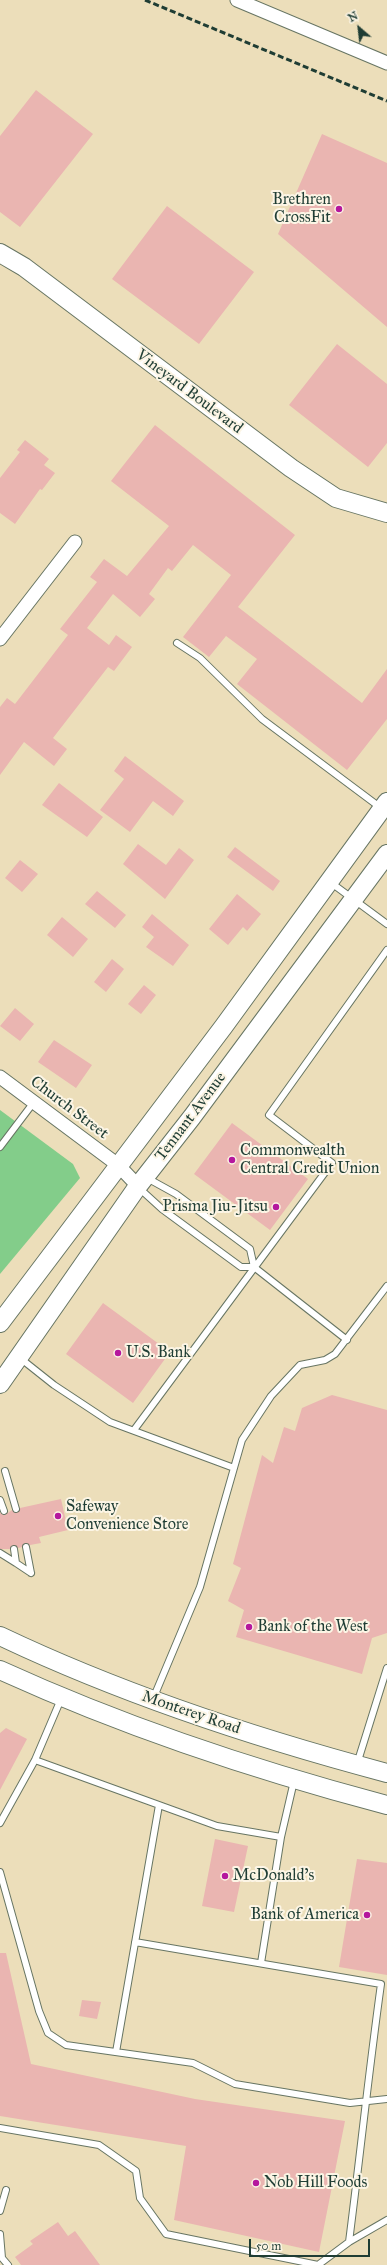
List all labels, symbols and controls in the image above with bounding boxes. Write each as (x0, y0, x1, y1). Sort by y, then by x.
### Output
north arrow (339, 8, 379, 48)
text: N (346, 9, 360, 25)
place label: Brethren CrossFit (272, 190, 331, 228)
marker: Brethren CrossFit (334, 204, 344, 214)
street label: Vineyard Boulevard (132, 346, 246, 438)
street label: Tennant Avenue (151, 1069, 231, 1165)
street label: Church Street (26, 1072, 112, 1144)
place label: Commonwealth Central Credit Union (240, 1141, 379, 1179)
marker: Commonwealth Central Credit Union (227, 1155, 237, 1165)
place label: Prisma Jiu-Jitsu (162, 1197, 268, 1217)
marker: Prisma Jiu-Jitsu (271, 1202, 281, 1212)
place label: U.S. Bank (126, 1343, 191, 1363)
marker: U.S. Bank (113, 1348, 123, 1358)
place label: Safeway Convenience Store (66, 1497, 188, 1535)
marker: Safeway Convenience Store (53, 1511, 63, 1521)
place label: Bank of the West (257, 1617, 368, 1637)
marker: Bank of the West (244, 1622, 254, 1632)
street label: Monterey Road (139, 1687, 243, 1739)
place label: McDonald's (233, 1866, 314, 1886)
marker: McDonald's (220, 1871, 230, 1881)
place label: Bank of America (250, 1905, 359, 1925)
marker: Bank of America (362, 1910, 372, 1920)
place label: Nob Hill Foods (264, 2173, 367, 2193)
marker: Nob Hill Foods (251, 2178, 261, 2188)
scale bar (251, 2231, 372, 2257)
text: 50 m (256, 2239, 281, 2253)

